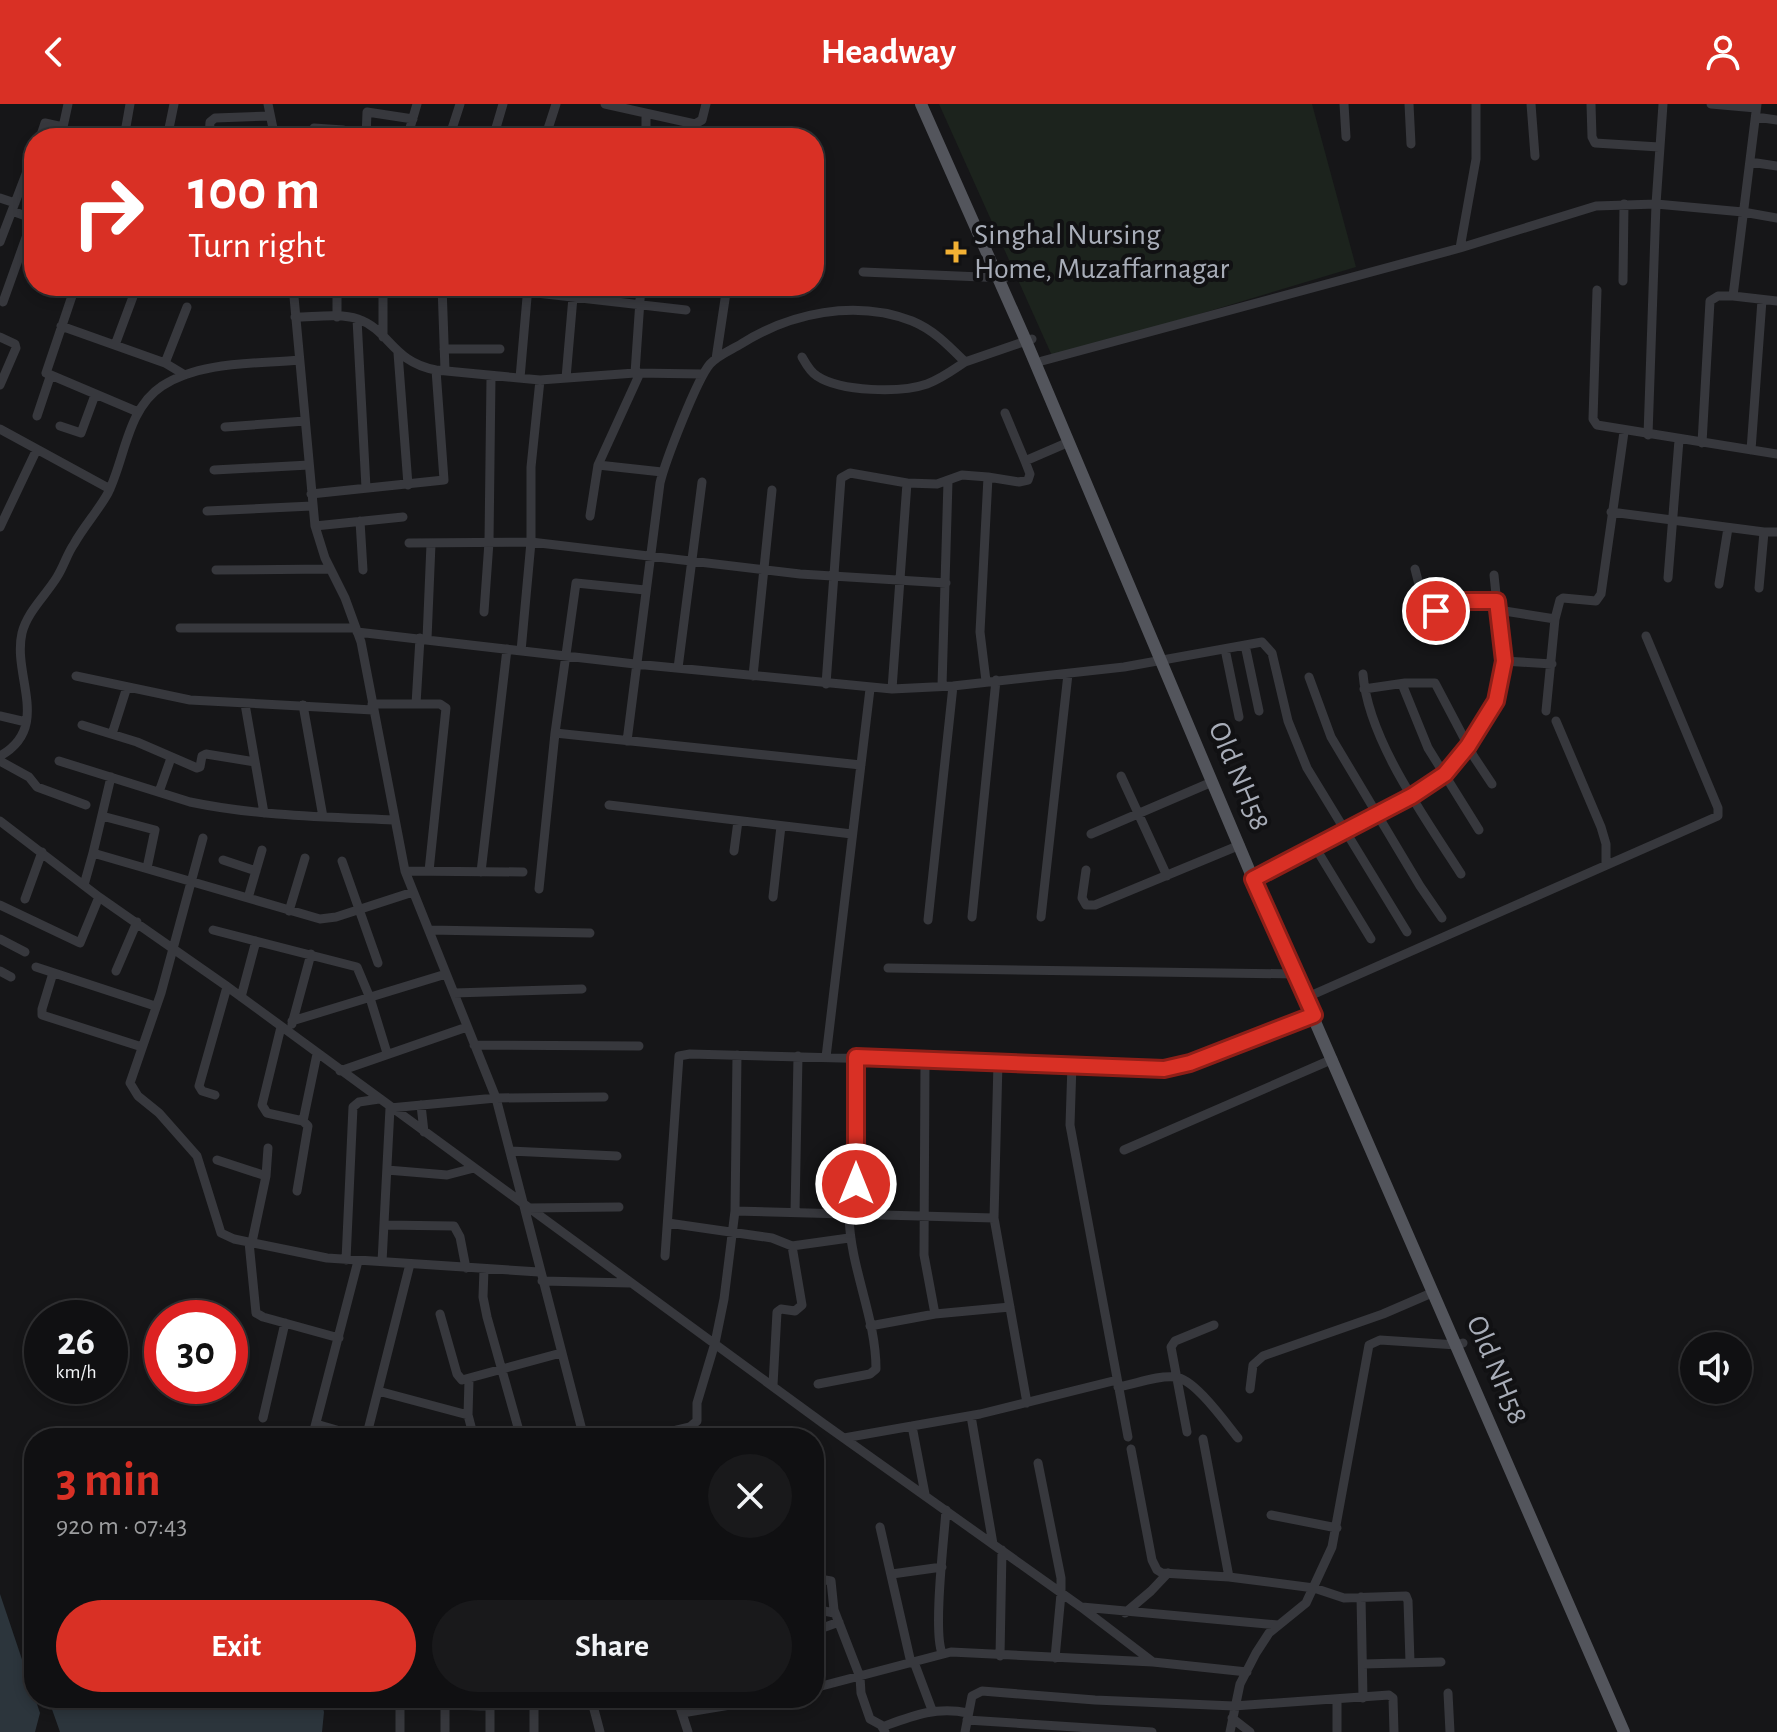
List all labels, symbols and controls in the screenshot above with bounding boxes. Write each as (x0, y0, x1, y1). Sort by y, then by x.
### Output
icon: back (32, 30, 76, 74)
icon: person (1701, 30, 1745, 74)
text: Headway (821, 34, 956, 70)
icon: right (56, 160, 160, 264)
text: 100 m (188, 163, 320, 219)
place label: Singhal Nursing Home, Muzaffarnagar (974, 220, 1230, 284)
text: Turn right (188, 228, 325, 264)
marker: Singhal Nursing Home, Muzaffarnagar (945, 241, 967, 263)
pin (1402, 577, 1470, 645)
icon: arrive (1414, 589, 1458, 633)
street label: Old NH58 (1203, 717, 1275, 835)
position arrow (814, 1142, 898, 1226)
speed limit sign: 30 (144, 1300, 248, 1404)
street label: Old NH58 (1461, 1311, 1533, 1429)
text: 26 (57, 1322, 95, 1362)
map controls (1680, 1332, 1752, 1404)
button: sound (1680, 1332, 1752, 1404)
text: km/h (55, 1362, 97, 1382)
button: close (708, 1454, 792, 1538)
text: 3 min (56, 1457, 161, 1505)
text: 920 m · 07:43 (56, 1513, 187, 1539)
button: Exit (56, 1600, 416, 1692)
button: Share (432, 1600, 792, 1692)

